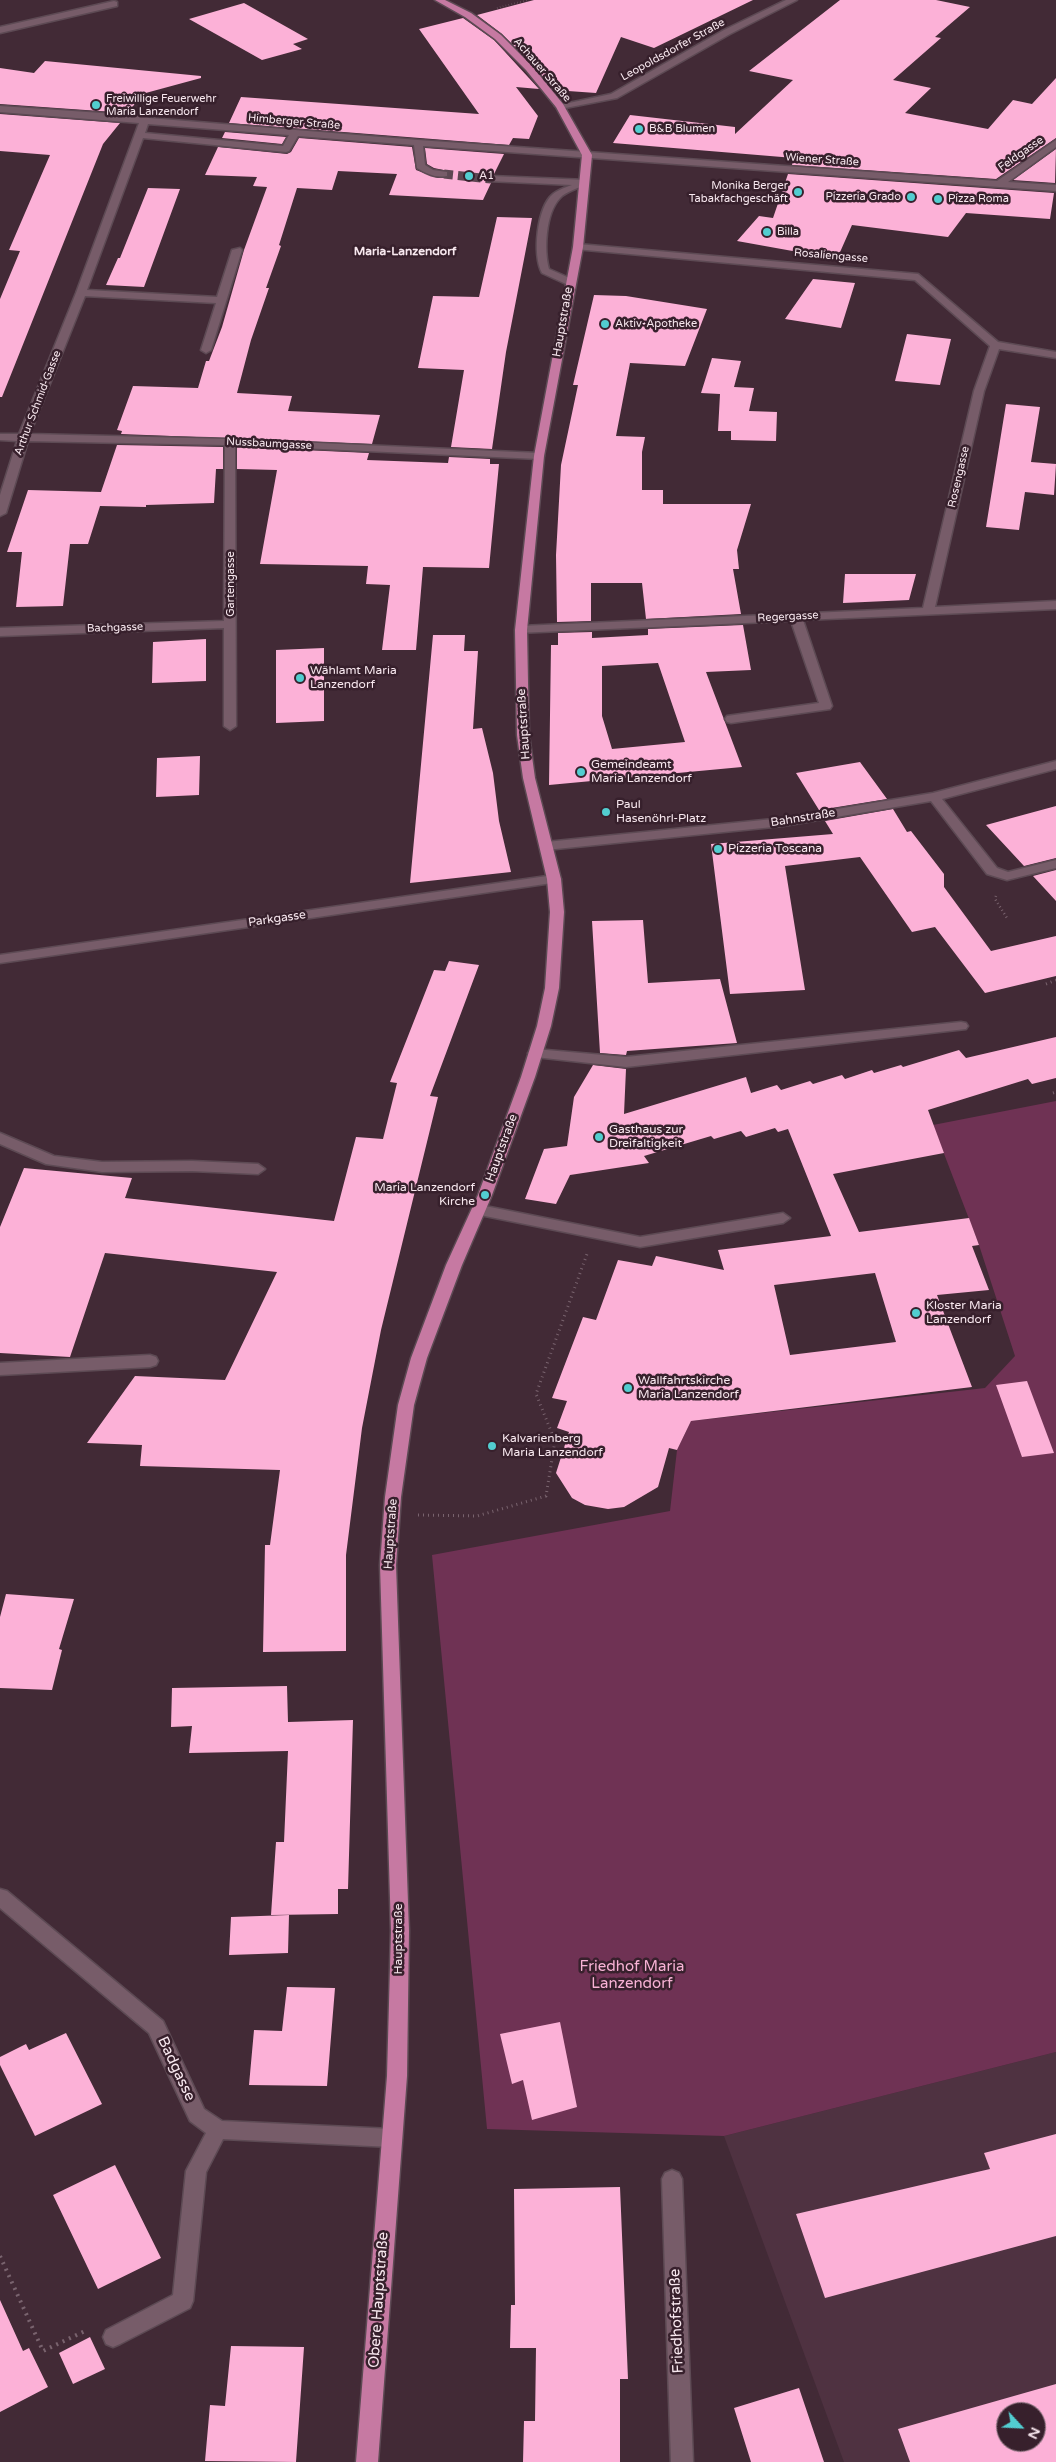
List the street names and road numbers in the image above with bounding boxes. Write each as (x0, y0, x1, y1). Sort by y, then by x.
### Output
street label: Leopoldsdorfer Straße (619, 16, 727, 84)
street label: Achauer Straße (511, 35, 573, 105)
street label: Himberger Straße (247, 111, 341, 133)
street label: Feldgasse (996, 134, 1046, 174)
street label: Wiener Straße (785, 151, 859, 169)
street label: Rosaliengasse (793, 246, 869, 266)
street label: Hauptstraße (550, 286, 576, 358)
street label: Arthur Schmid-Gasse (12, 349, 64, 457)
street label: Nussbaumgasse (226, 435, 312, 453)
street label: Rosengasse (946, 445, 972, 509)
street label: Gartengasse (224, 551, 238, 617)
street label: Regergasse (757, 609, 819, 625)
street label: Bachgasse (87, 620, 143, 636)
street label: Hauptstraße (514, 688, 534, 760)
street label: Bahnstraße (770, 806, 836, 830)
street label: Parkgasse (247, 908, 307, 930)
street label: Hauptstraße (483, 1112, 521, 1184)
street label: Hauptstraße (381, 1498, 401, 1570)
street label: Hauptstraße (392, 1904, 406, 1974)
street label: Badgasse (153, 2034, 199, 2104)
street label: Obere Hauptstraße (365, 2231, 393, 2369)
street label: Friedhofstraße (666, 2268, 688, 2374)

